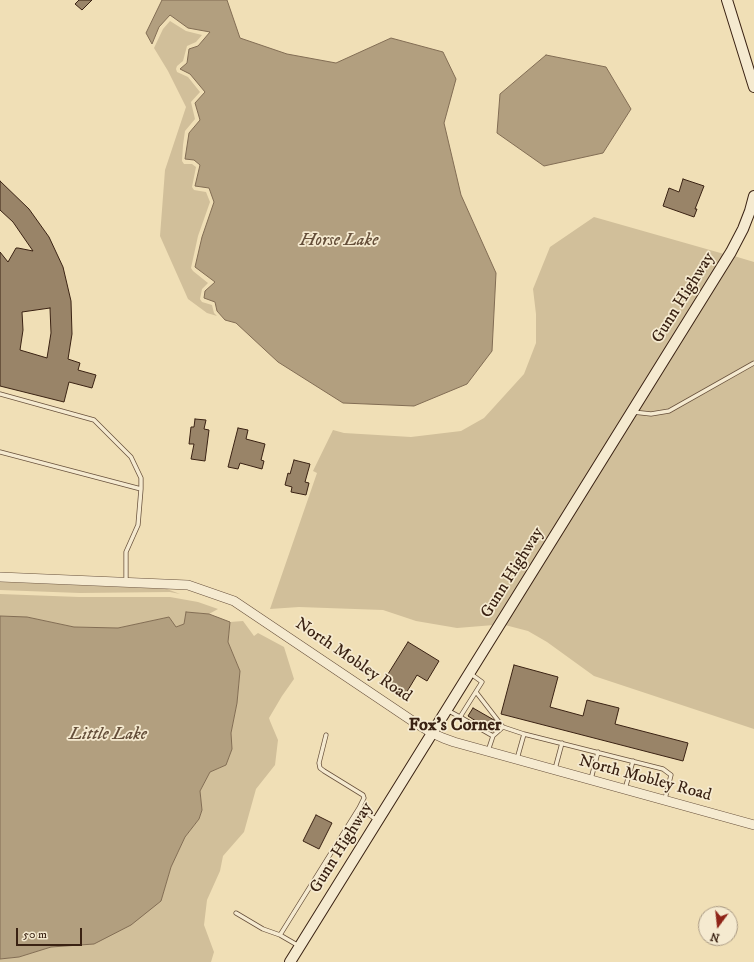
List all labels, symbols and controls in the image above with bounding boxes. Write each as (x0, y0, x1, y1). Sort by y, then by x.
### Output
water label: Horse Lake (300, 230, 378, 252)
street label: Gunn Highway (648, 249, 720, 347)
street label: Gunn Highway (477, 524, 549, 622)
street label: North Mobley Road (291, 614, 415, 708)
district label: Fox's Corner (408, 715, 502, 737)
water label: Little Lake (69, 724, 147, 746)
street label: North Mobley Road (576, 751, 714, 807)
street label: Gunn Highway (306, 799, 378, 897)
north arrow (698, 906, 738, 946)
scale bar (18, 920, 84, 946)
text: 50 m (23, 927, 47, 942)
text: N (709, 929, 721, 945)

